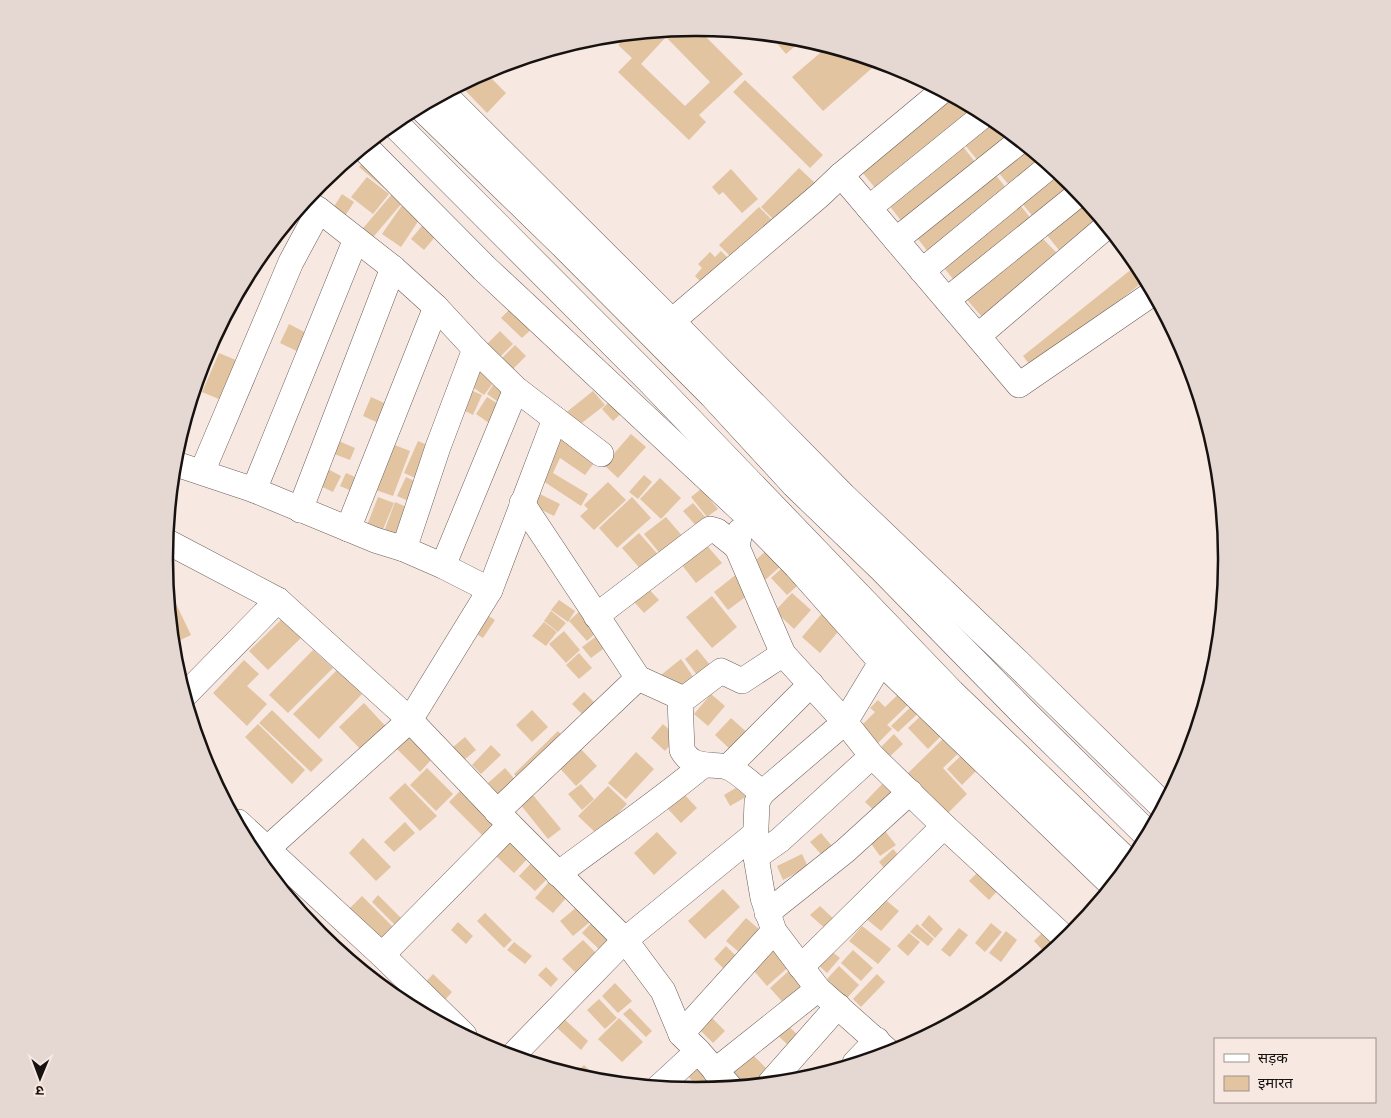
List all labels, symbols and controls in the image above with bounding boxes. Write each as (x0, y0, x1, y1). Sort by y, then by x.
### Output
legend (1214, 1038, 1376, 1103)
text: सड़क (1258, 1048, 1288, 1066)
north arrow (15, 1053, 65, 1103)
text: इमारत (1258, 1073, 1293, 1091)
text: उ (35, 1083, 44, 1100)

